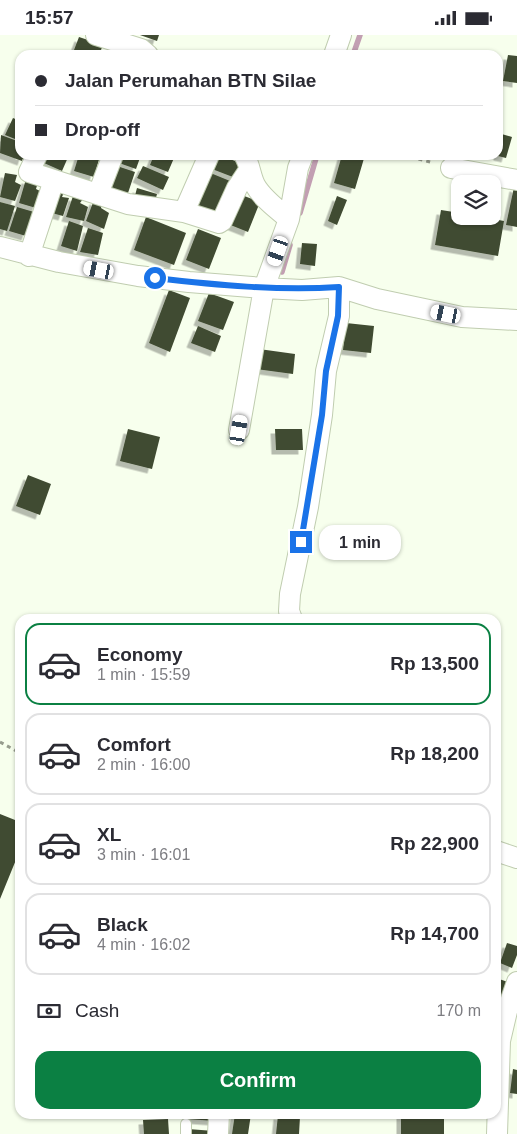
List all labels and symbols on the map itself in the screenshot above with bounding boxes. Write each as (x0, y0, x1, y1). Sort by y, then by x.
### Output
car (266, 234, 289, 268)
car (82, 260, 115, 280)
route start (144, 267, 166, 289)
car (429, 304, 462, 324)
car (229, 414, 248, 446)
callout: 1 min (318, 525, 401, 559)
route end (290, 531, 312, 553)

